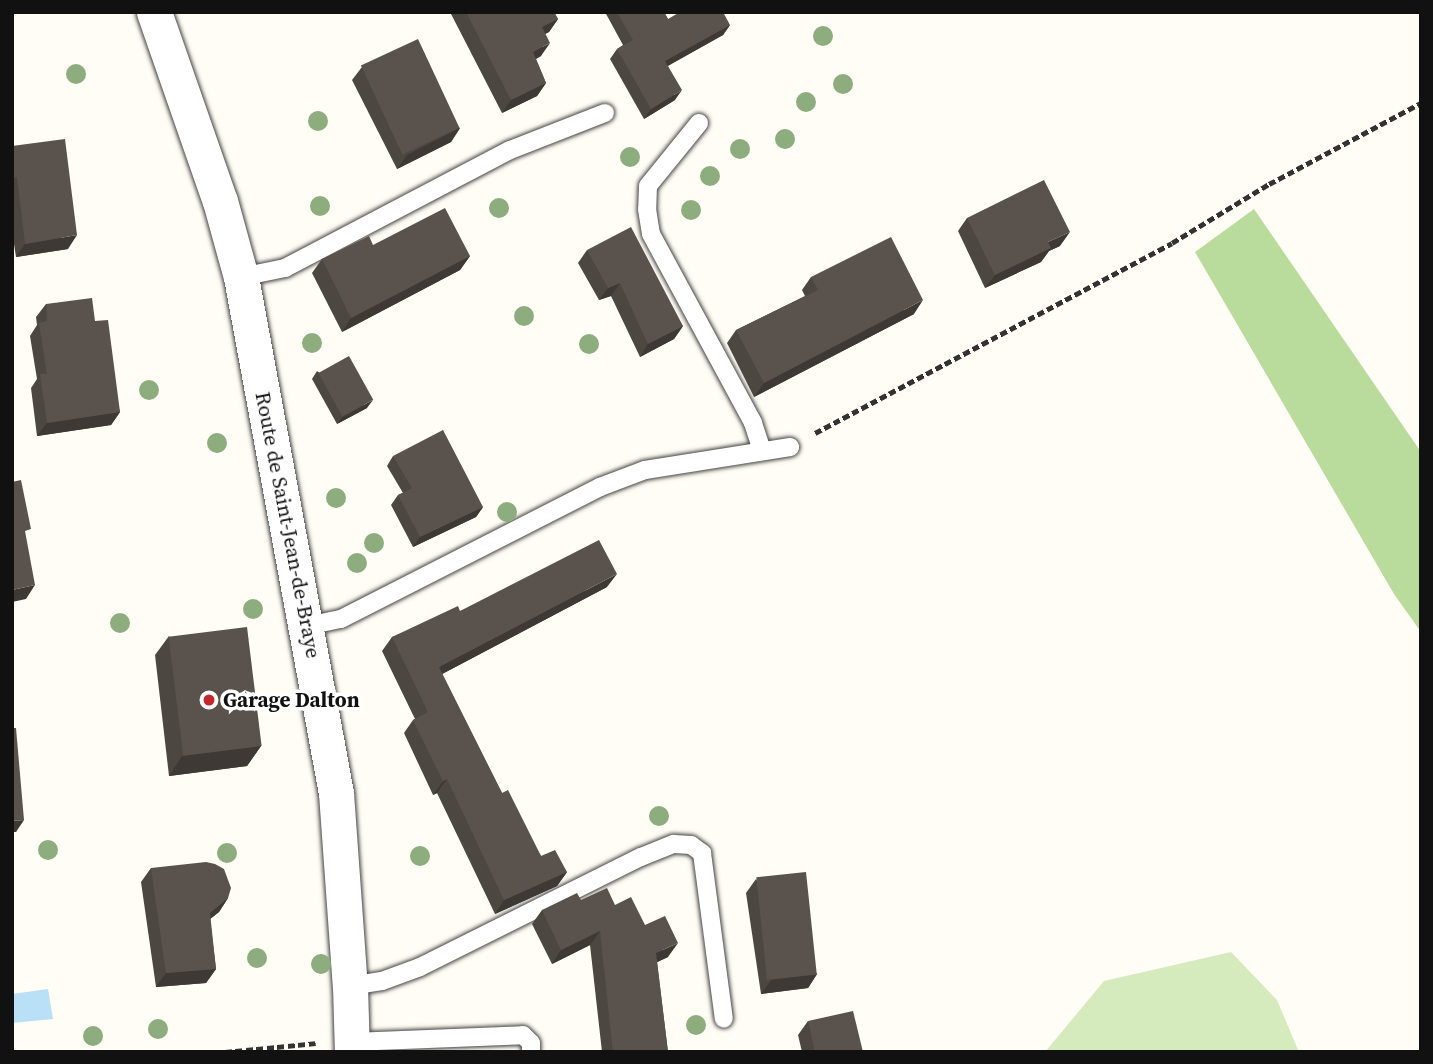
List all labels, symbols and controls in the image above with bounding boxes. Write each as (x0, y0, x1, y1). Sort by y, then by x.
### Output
street label: Route de Saint-Jean-de-Braye (250, 390, 326, 660)
place label: Garage Dalton (223, 687, 360, 713)
marker: Garage Dalton (201, 692, 217, 708)

